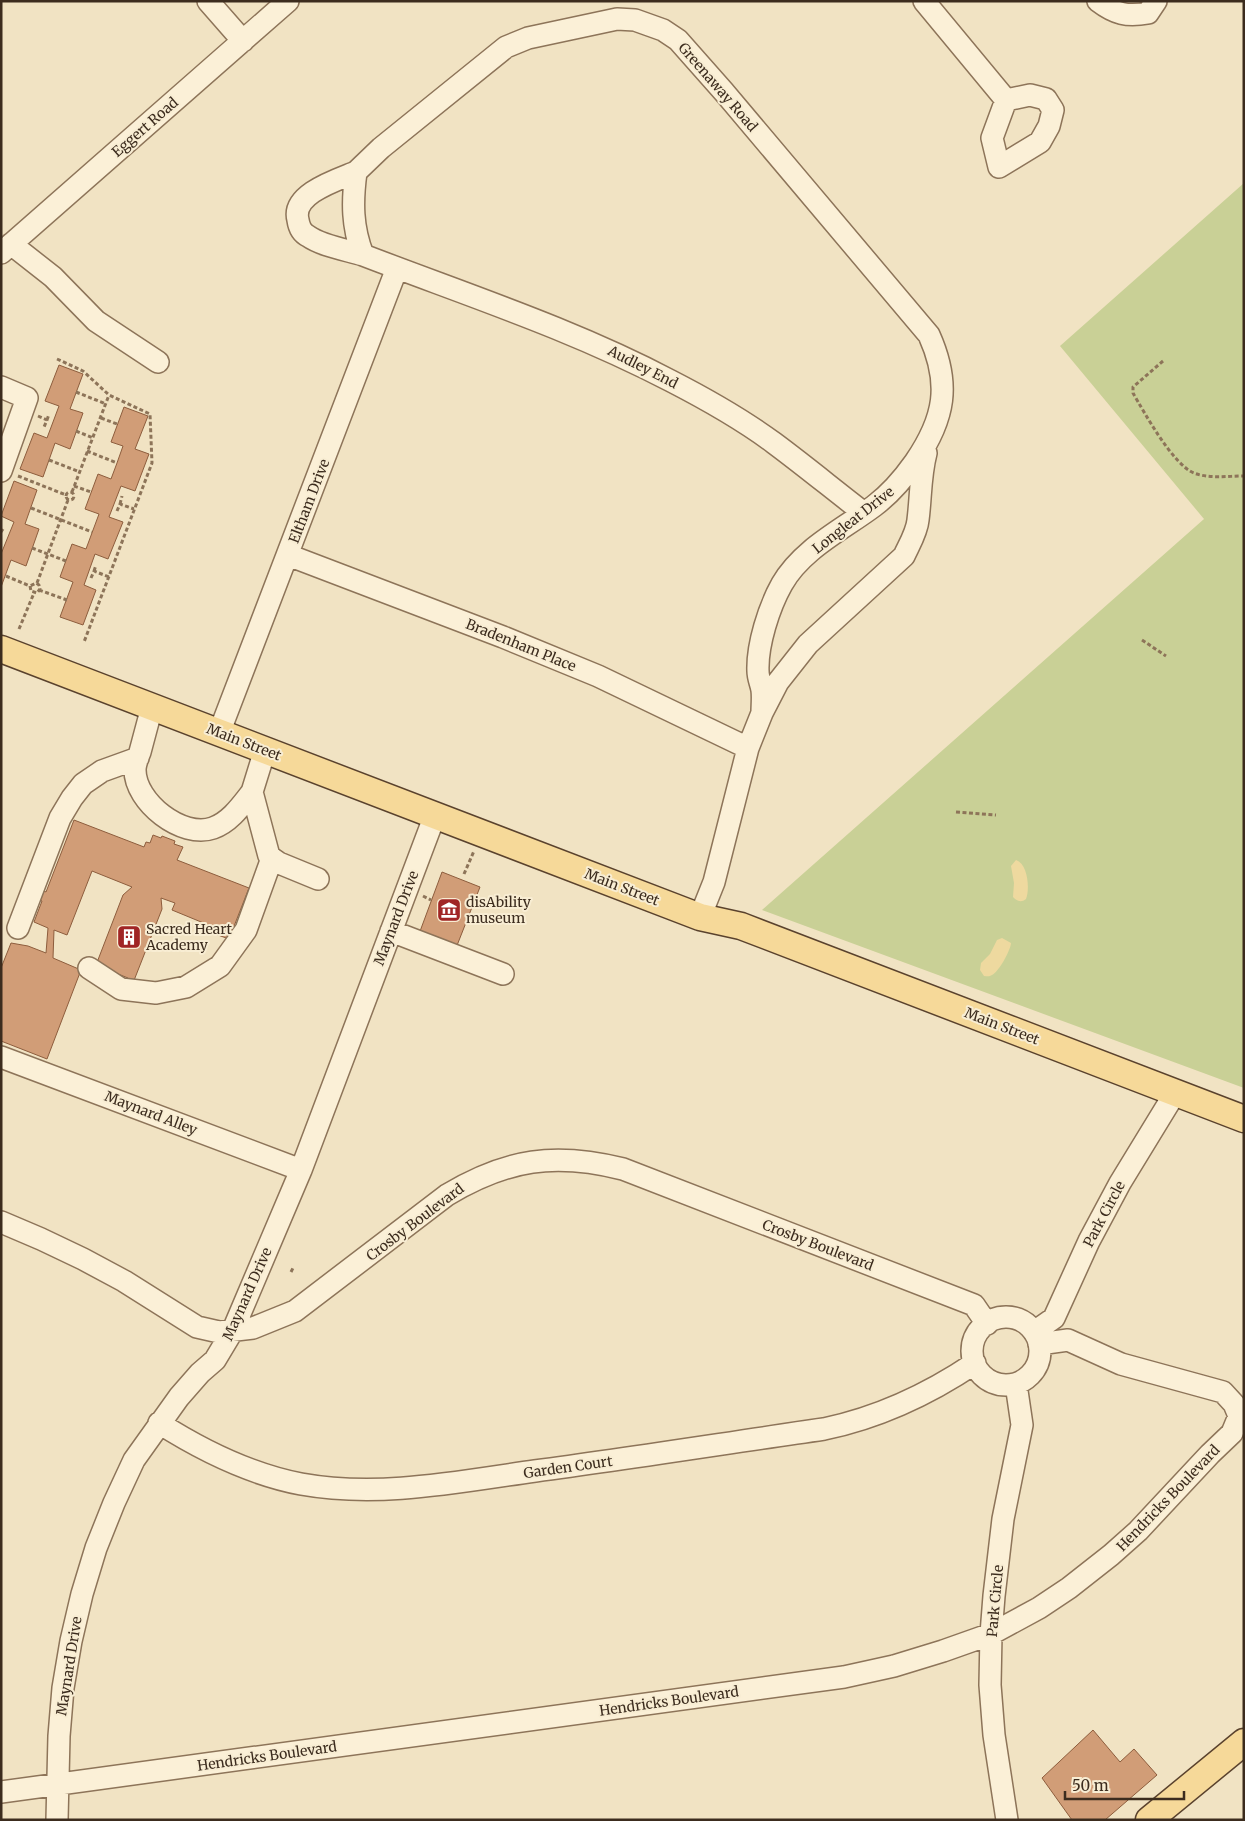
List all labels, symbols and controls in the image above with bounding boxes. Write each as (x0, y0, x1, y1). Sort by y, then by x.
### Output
street label: Greenaway Road (674, 39, 762, 136)
street label: Eggert Road (108, 93, 182, 161)
street label: Audley End (604, 341, 682, 393)
street label: Eltham Drive (285, 456, 333, 546)
street label: Longleat Drive (809, 483, 897, 557)
street label: Bradenham Place (463, 615, 579, 675)
street label: Main Street (204, 720, 284, 765)
street label: Main Street (582, 865, 662, 910)
street label: Maynard Drive (370, 868, 422, 968)
place label: disAbility museum (466, 893, 532, 927)
museum icon: disAbility museum (436, 897, 462, 923)
place label: Sacred Heart Academy (145, 920, 233, 954)
building icon: Sacred Heart Academy (116, 924, 142, 950)
street label: Main Street (962, 1004, 1042, 1049)
street label: Maynard Alley (102, 1087, 201, 1139)
street label: Park Circle (1079, 1178, 1129, 1250)
street label: Crosby Boulevard (363, 1179, 468, 1265)
street label: Crosby Boulevard (760, 1216, 877, 1275)
street label: Maynard Drive (218, 1245, 276, 1343)
street label: Hendricks Boulevard (1113, 1441, 1224, 1555)
street label: Garden Court (522, 1452, 614, 1482)
street label: Park Circle (983, 1564, 1007, 1638)
street label: Maynard Drive (52, 1615, 86, 1717)
street label: Hendricks Boulevard (598, 1682, 741, 1720)
street label: Hendricks Boulevard (196, 1737, 339, 1775)
scale bar (1065, 1768, 1184, 1800)
text: 50 m (1072, 1776, 1109, 1795)

